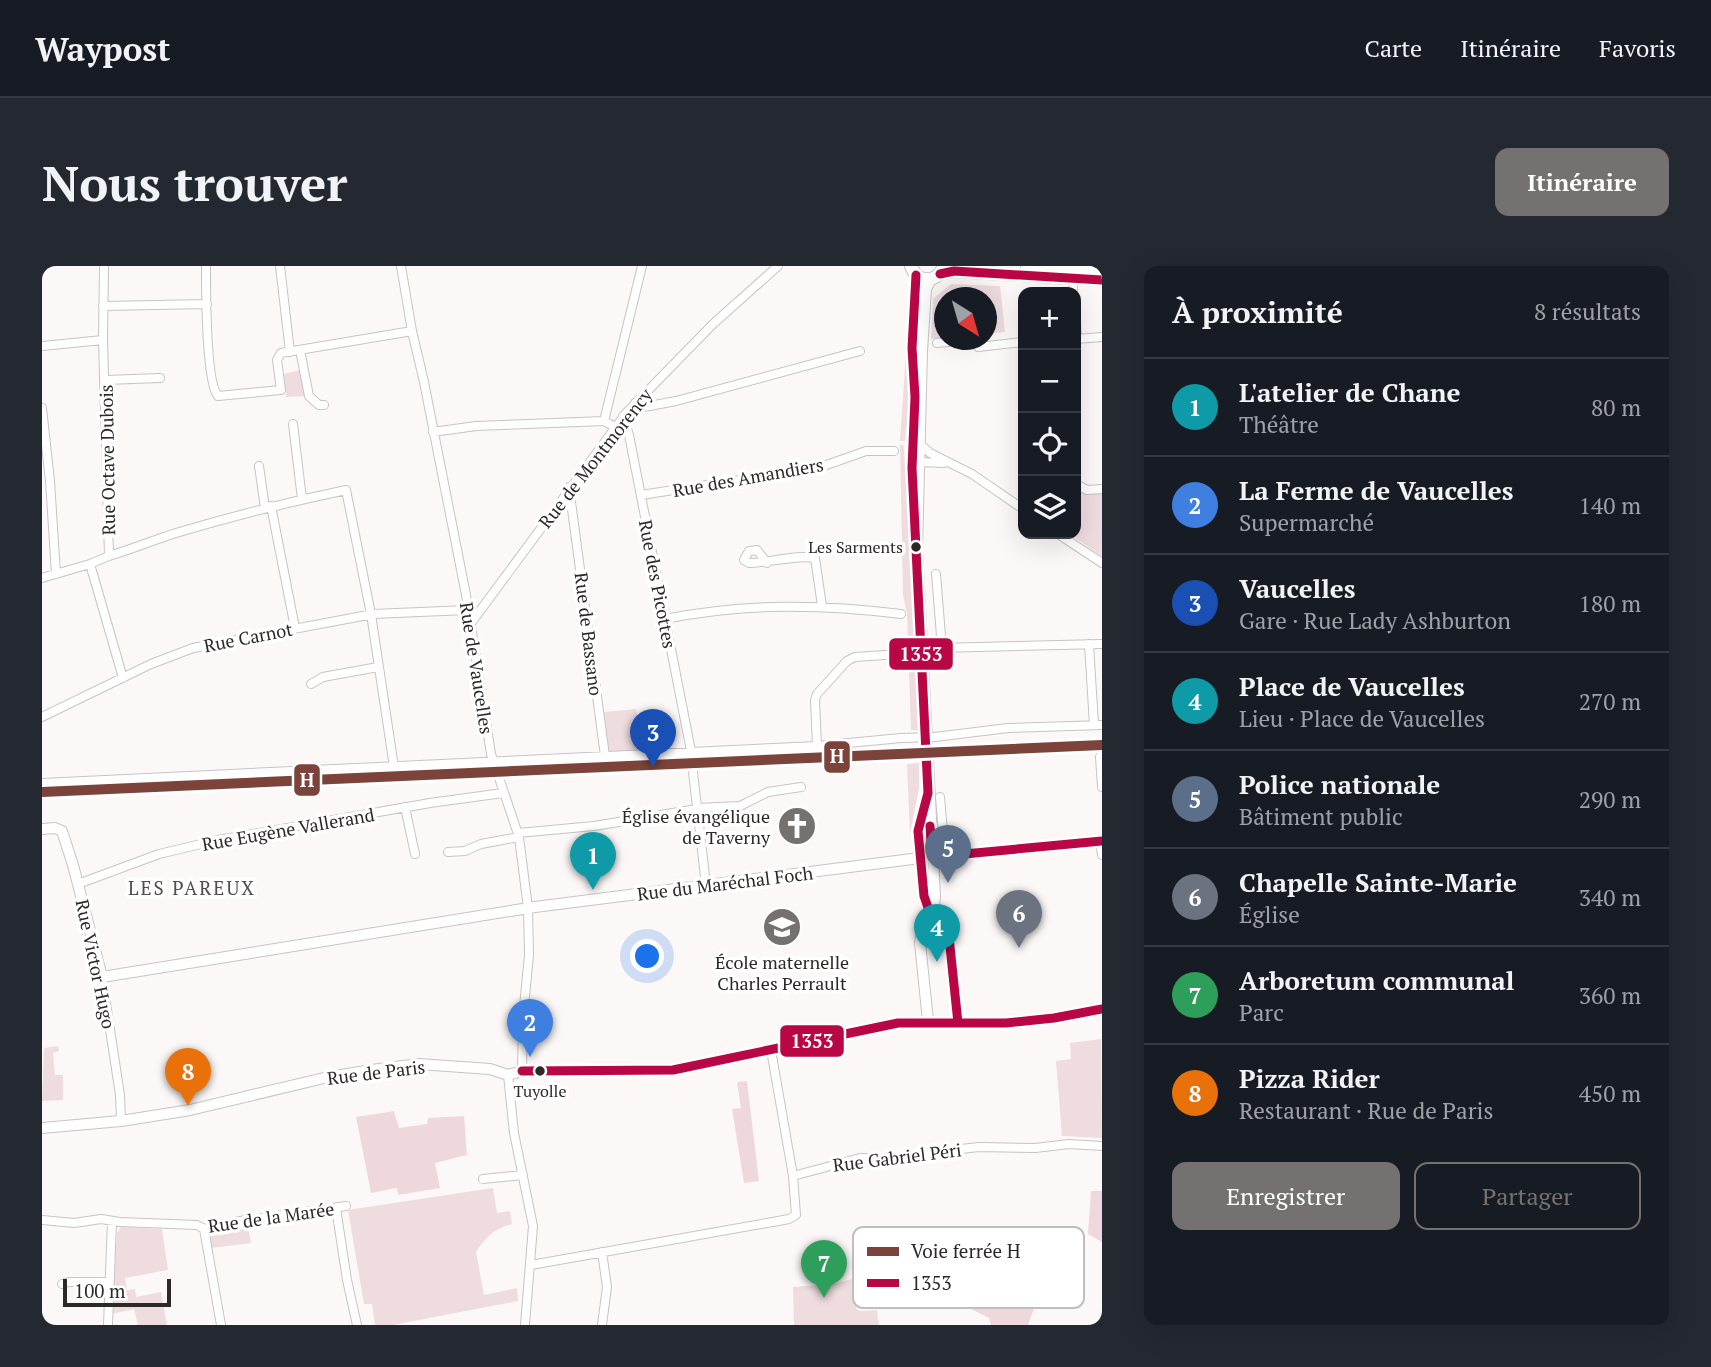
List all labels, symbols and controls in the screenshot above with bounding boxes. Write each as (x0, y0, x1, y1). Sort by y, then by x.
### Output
text: Waypost (35, 27, 170, 70)
text: Carte (1364, 32, 1422, 64)
text: Itinéraire (1460, 32, 1561, 64)
text: Favoris (1599, 32, 1676, 64)
button: Itinéraire (1495, 148, 1669, 216)
text: Nous trouver (42, 150, 347, 215)
north arrow (934, 287, 997, 350)
map controls (1018, 287, 1081, 539)
button: + (1018, 287, 1081, 350)
text: À proximité (1172, 292, 1343, 332)
text: 8 résultats (1534, 296, 1641, 327)
button: − (1018, 350, 1081, 413)
text: L'atelier de Chane (1239, 375, 1461, 409)
street label: Rue de Montmorency (533, 382, 658, 533)
street label: Rue Octave Dubois (94, 384, 120, 536)
text: 1 (1189, 392, 1202, 423)
text: 80 m (1591, 392, 1641, 423)
text: Théâtre (1239, 409, 1319, 440)
button: locate (1018, 413, 1081, 476)
street label: Rue des Amandiers (671, 452, 825, 502)
text: La Ferme de Vaucelles (1239, 473, 1514, 507)
button: layers (1018, 476, 1081, 539)
text: 2 (1189, 490, 1202, 521)
text: 140 m (1579, 490, 1641, 521)
text: Supermarché (1239, 507, 1374, 538)
street label: Rue des Picottes (634, 518, 682, 650)
place label: Les Sarments (808, 536, 903, 558)
marker: Les Sarments (909, 540, 923, 554)
street label: Rue de Bassano (570, 571, 608, 697)
text: Vaucelles (1239, 571, 1356, 605)
text: 3 (1189, 588, 1202, 619)
text: 180 m (1579, 588, 1641, 619)
street label: Rue de Vaucelles (455, 600, 499, 736)
text: Gare · Rue Lady Ashburton (1239, 605, 1511, 636)
street label: Rue Carnot (202, 617, 295, 657)
line badge: 1353 (888, 637, 954, 671)
text: 1353 (900, 641, 942, 666)
text: Place de Vaucelles (1239, 669, 1465, 703)
text: 4 (1189, 686, 1202, 717)
text: 270 m (1579, 686, 1641, 717)
text: Lieu · Place de Vaucelles (1239, 703, 1485, 734)
pin: 3 (630, 709, 676, 767)
line badge: H (823, 740, 851, 774)
text: H (830, 743, 845, 768)
line badge: H (293, 763, 321, 797)
text: H (300, 767, 315, 792)
text: Police nationale (1239, 767, 1440, 801)
text: 5 (1189, 784, 1202, 815)
text: 290 m (1579, 784, 1641, 815)
text: Bâtiment public (1239, 801, 1403, 832)
street label: Rue Eugène Vallerand (200, 802, 376, 856)
place label: Église évangélique de Taverny (622, 804, 771, 849)
church icon: Église évangélique de Taverny (776, 805, 818, 847)
pin: 5 (925, 825, 971, 883)
pin: 1 (570, 832, 616, 890)
street label: Rue du Maréchal Foch (636, 860, 815, 906)
text: Chapelle Sainte-Marie (1239, 865, 1517, 899)
district label: LES PAREUX (128, 875, 256, 900)
text: 6 (1189, 882, 1202, 913)
text: 340 m (1579, 882, 1641, 913)
pin: 6 (996, 890, 1042, 948)
street label: Rue Victor Hugo (71, 897, 121, 1031)
text: Église (1239, 899, 1300, 930)
pin: 4 (914, 904, 960, 962)
school or university icon: École maternelle Charles Perrault (761, 906, 803, 948)
your location (630, 939, 664, 973)
place label: École maternelle Charles Perrault (715, 950, 849, 995)
text: Arboretum communal (1239, 963, 1514, 997)
text: 7 (1189, 980, 1202, 1011)
text: 360 m (1579, 980, 1641, 1011)
text: Parc (1239, 997, 1284, 1028)
pin: 2 (507, 999, 553, 1057)
line badge: 1353 (779, 1024, 845, 1058)
text: 1353 (791, 1028, 833, 1053)
pin: 8 (165, 1048, 211, 1106)
street label: Rue de Paris (326, 1054, 426, 1090)
text: Pizza Rider (1239, 1061, 1380, 1095)
marker: Tuyolle (533, 1064, 547, 1078)
text: 8 (1189, 1078, 1202, 1109)
text: 450 m (1579, 1078, 1641, 1109)
place label: Tuyolle (514, 1080, 566, 1102)
text: Restaurant · Rue de Paris (1239, 1095, 1493, 1126)
street label: Rue Gabriel Péri (831, 1137, 963, 1177)
button: Enregistrer (1172, 1162, 1400, 1230)
button: Partager (1414, 1162, 1641, 1230)
street label: Rue de la Marée (206, 1196, 336, 1238)
legend (853, 1227, 1084, 1308)
text: Voie ferrée H (911, 1238, 1021, 1263)
pin: 7 (801, 1240, 847, 1298)
text: 1353 (911, 1270, 952, 1295)
scale bar (63, 1276, 172, 1308)
text: 100 m (74, 1278, 125, 1303)

